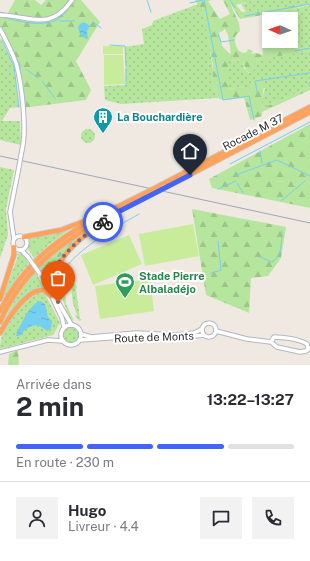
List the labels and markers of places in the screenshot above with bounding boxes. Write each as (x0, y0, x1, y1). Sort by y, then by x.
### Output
building icon: La Bouchardière (92, 106, 114, 134)
place label: La Bouchardière (117, 111, 203, 123)
pin (173, 134, 207, 175)
pin (41, 261, 75, 302)
place label: Stade Pierre Albaladéjo (139, 270, 205, 295)
sports icon: Stade Pierre Albaladéjo (114, 271, 136, 299)

